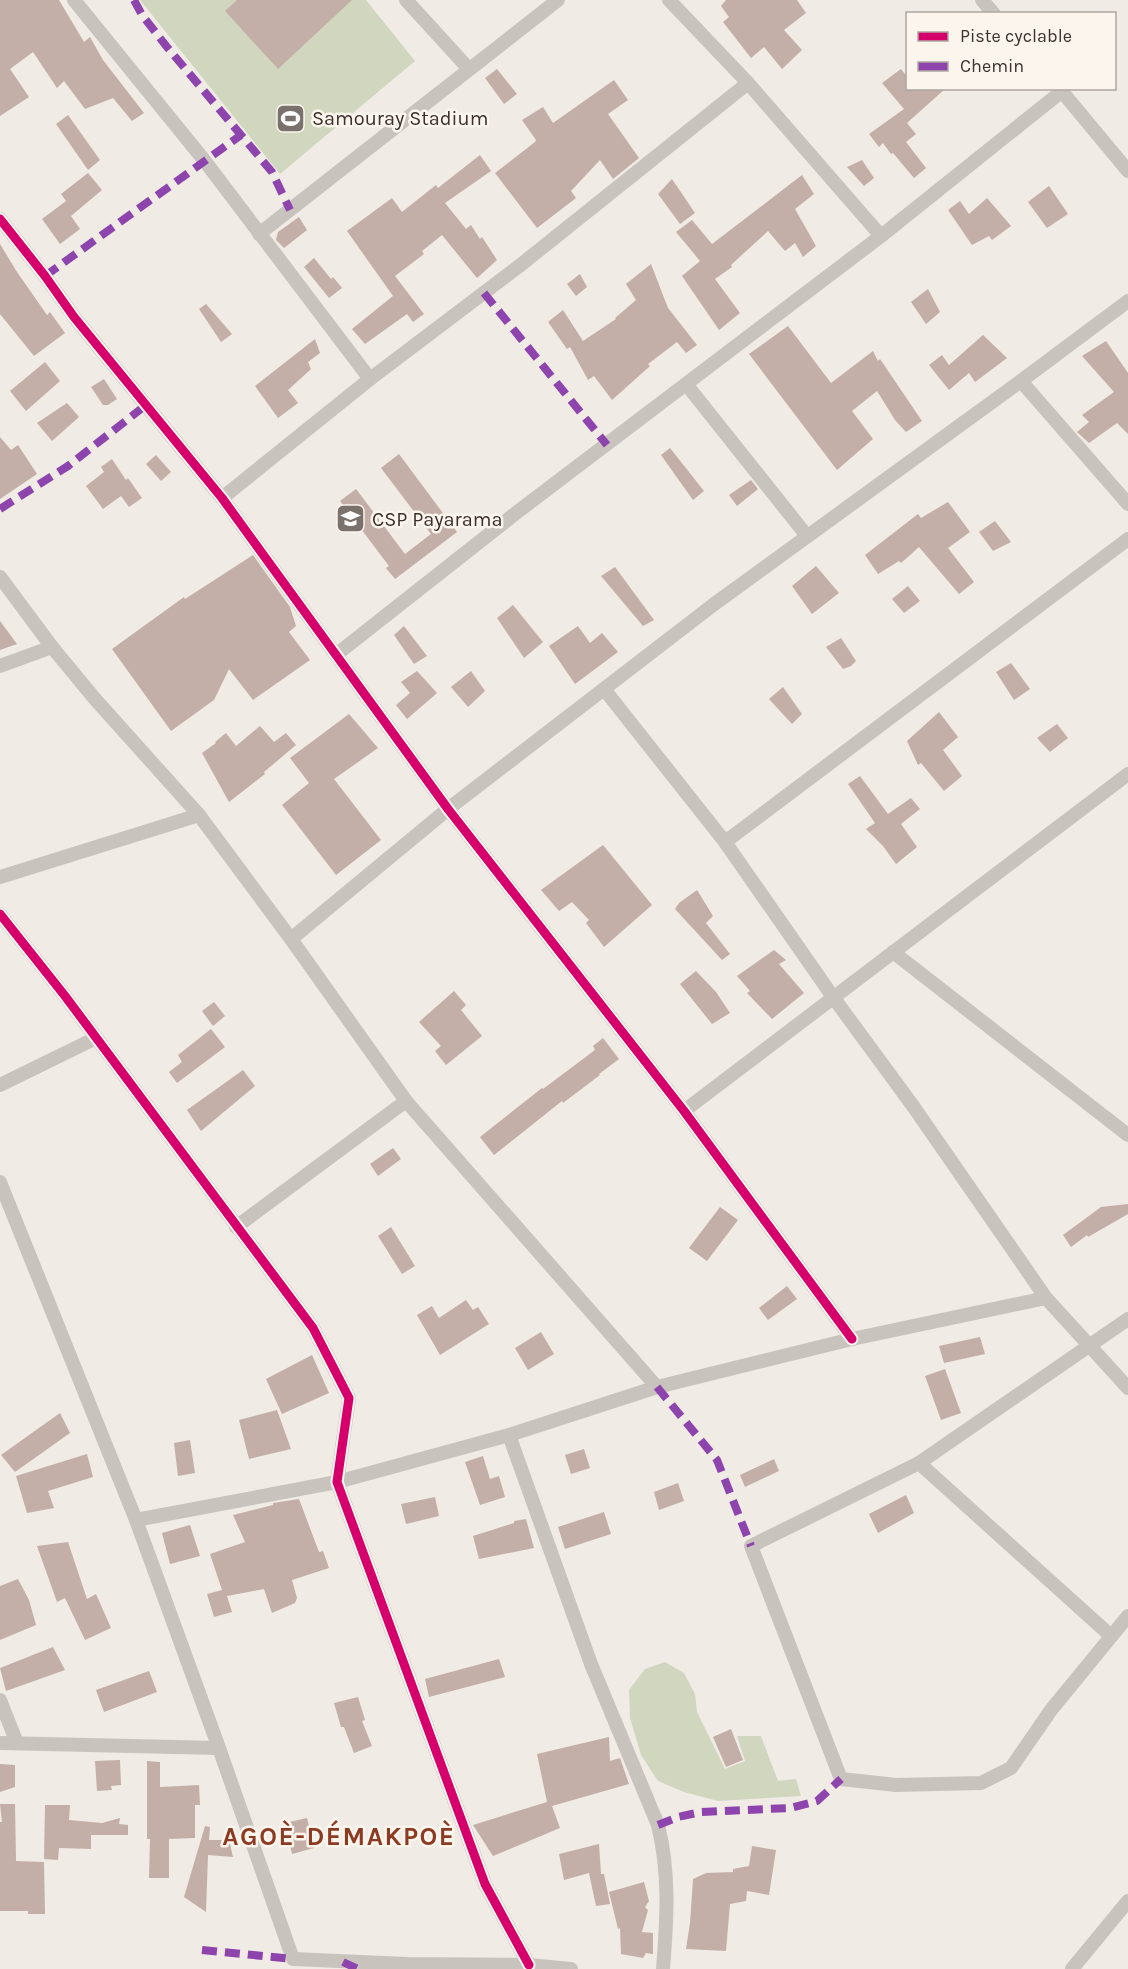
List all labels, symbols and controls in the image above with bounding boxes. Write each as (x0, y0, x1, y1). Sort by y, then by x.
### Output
legend (906, 12, 1116, 90)
text: Piste cyclable (960, 25, 1072, 47)
text: Chemin (960, 55, 1024, 77)
sports icon: Samouray Stadium (275, 102, 307, 134)
place label: Samouray Stadium (312, 107, 488, 130)
school or university icon: CSP Payarama (335, 503, 367, 535)
place label: CSP Payarama (372, 508, 503, 531)
district label: AGOÈ-DÉMAKPOÈ (222, 1820, 456, 1852)

